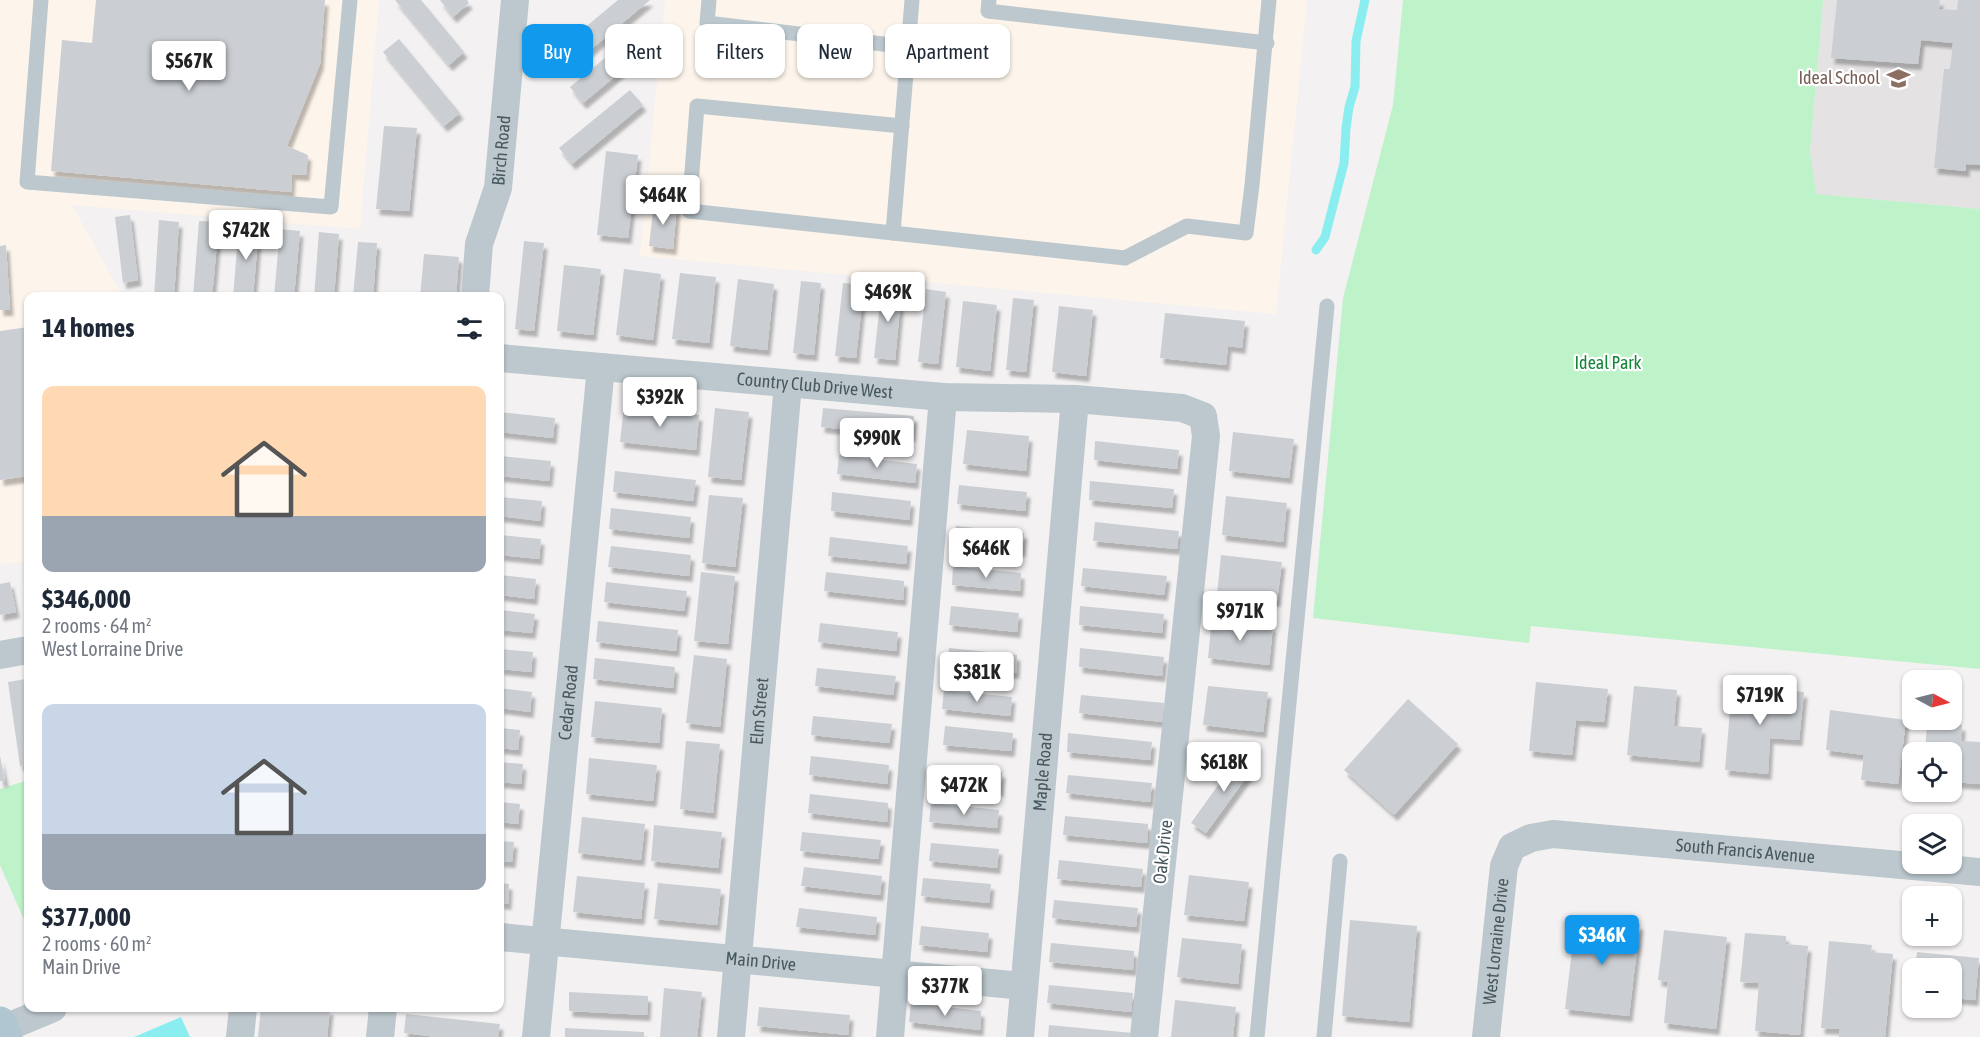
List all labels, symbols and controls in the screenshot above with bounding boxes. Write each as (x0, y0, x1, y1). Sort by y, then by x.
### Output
chip: Buy (522, 24, 593, 78)
chip: Rent (605, 24, 683, 78)
chip: Filters (695, 24, 785, 78)
chip: New (797, 24, 873, 78)
chip: Apartment (885, 24, 1010, 78)
pin: $567K (147, 41, 231, 92)
text: $567K (166, 49, 212, 72)
school or university icon: Ideal School (1885, 65, 1911, 91)
place label: Ideal School (1798, 67, 1880, 88)
street label: Birch Road (487, 114, 515, 186)
pin: $464K (621, 175, 705, 226)
text: $464K (640, 183, 686, 206)
pin: $742K (204, 210, 288, 261)
text: $742K (223, 218, 269, 241)
pin: $469K (846, 272, 930, 323)
text: $469K (865, 280, 911, 303)
icon: filters (453, 312, 486, 345)
text: 14 homes (42, 313, 135, 343)
park label: Ideal Park (1575, 352, 1642, 373)
street label: Country Club Drive West (736, 368, 894, 403)
pin: $392K (618, 377, 702, 428)
text: $392K (637, 385, 683, 408)
pin: $990K (835, 418, 919, 469)
icon: home (210, 425, 318, 533)
text: $990K (854, 426, 900, 449)
pin: $646K (944, 528, 1028, 579)
text: $646K (963, 536, 1009, 559)
text: $346,000 (42, 584, 131, 614)
pin: $971K (1198, 591, 1282, 642)
text: $971K (1217, 599, 1263, 622)
text: 2 rooms · 64 m² (42, 614, 152, 637)
text: West Lorraine Drive (42, 637, 183, 660)
pin: $381K (935, 652, 1019, 703)
text: $381K (954, 660, 1000, 683)
street label: Cedar Road (554, 664, 582, 741)
north arrow (1902, 670, 1962, 730)
map controls (1902, 670, 1962, 1018)
pin: $719K (1718, 675, 1802, 726)
street label: Elm Street (746, 677, 772, 746)
text: $719K (1737, 683, 1783, 706)
street label: Maple Road (1029, 732, 1056, 812)
pin: $618K (1182, 742, 1266, 793)
button: locate (1902, 742, 1962, 802)
icon: home (210, 743, 318, 851)
text: $618K (1201, 750, 1247, 773)
pin: $472K (922, 765, 1006, 816)
text: $472K (941, 773, 987, 796)
button: layers (1902, 814, 1962, 874)
street label: Oak Drive (1149, 819, 1176, 885)
street label: South Francis Avenue (1675, 834, 1816, 867)
street label: West Lorraine Drive (1478, 877, 1513, 1006)
button: + (1902, 886, 1962, 946)
text: $377,000 (42, 902, 131, 932)
pin: $346K (1560, 915, 1644, 966)
text: $346K (1579, 923, 1625, 946)
text: 2 rooms · 60 m² (42, 932, 152, 955)
street label: Main Drive (725, 947, 797, 975)
text: Main Drive (42, 955, 121, 978)
button: − (1902, 958, 1962, 1018)
pin: $377K (903, 966, 987, 1017)
text: $377K (922, 974, 968, 997)

